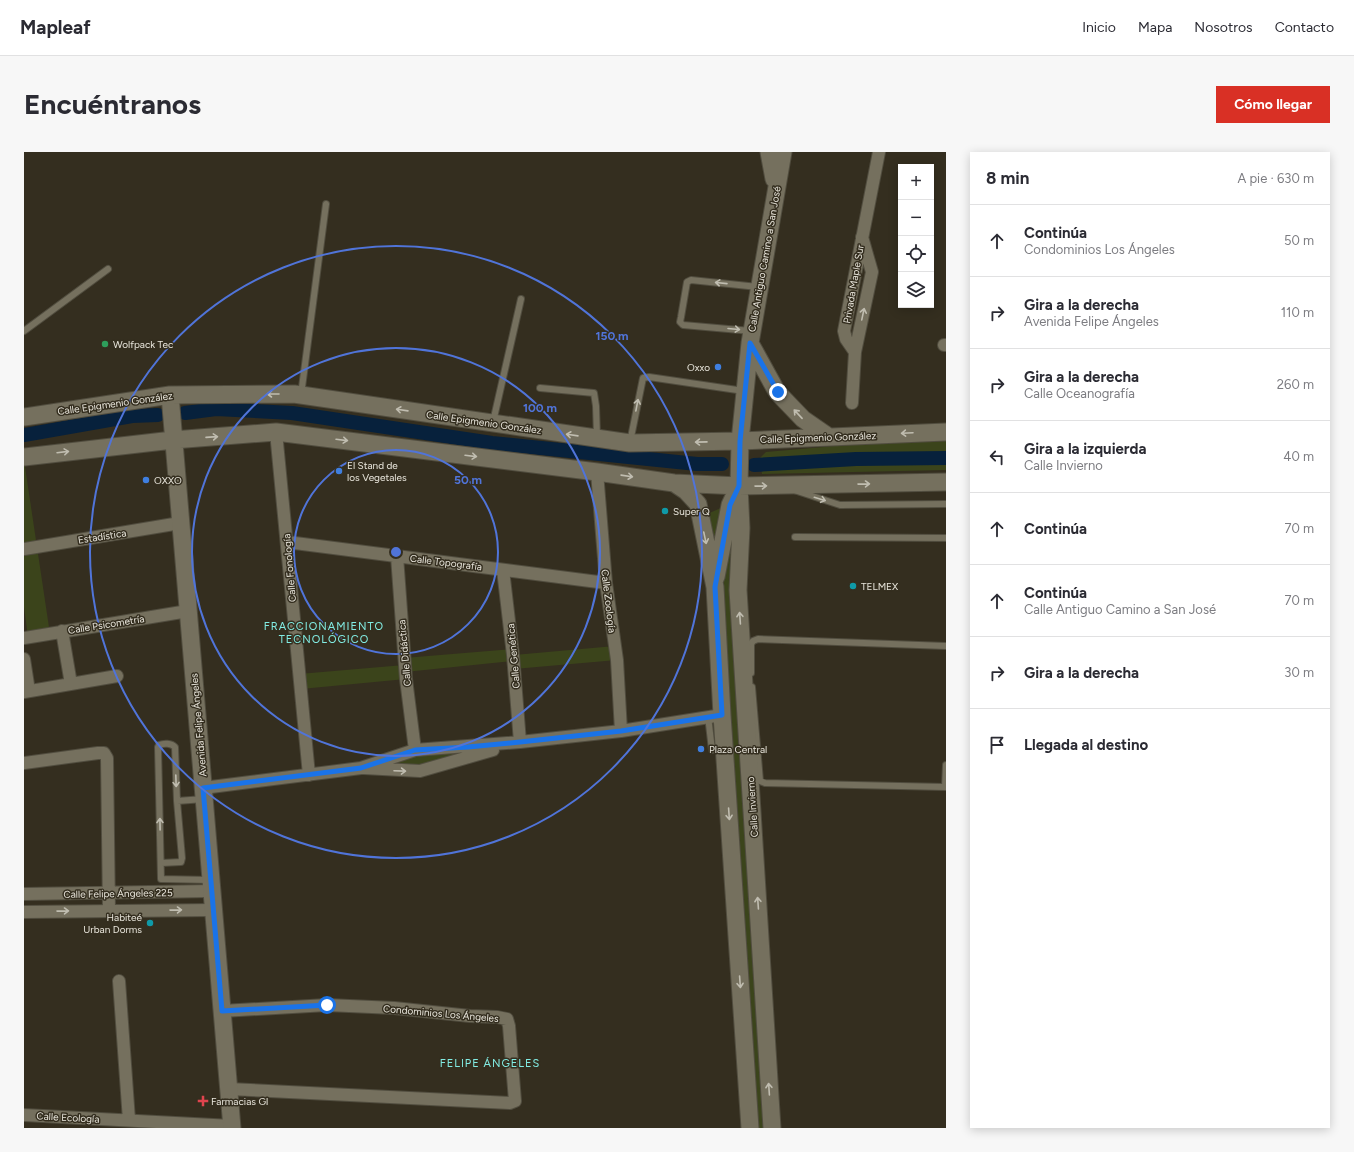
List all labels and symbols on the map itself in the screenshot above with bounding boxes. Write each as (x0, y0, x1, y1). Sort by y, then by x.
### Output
street label: Calle Antiguo Camino a San José (745, 185, 784, 333)
street label: Privada Maple Sur (840, 243, 867, 324)
one-way arrow (715, 280, 728, 287)
one-way arrow (860, 308, 868, 321)
one-way arrow (727, 326, 740, 333)
text: 150 m (595, 329, 629, 343)
place label: Wolfpack Tec (113, 338, 174, 351)
marker: Wolfpack Tec (100, 339, 110, 349)
place label: Oxxo (687, 361, 710, 374)
marker: Oxxo (713, 362, 723, 372)
route end (769, 383, 787, 401)
street label: Calle Epigmenio González (57, 389, 174, 418)
one-way arrow (267, 390, 280, 398)
one-way arrow (634, 399, 642, 412)
text: 100 m (523, 401, 557, 415)
one-way arrow (395, 406, 408, 414)
street label: Calle Epigmenio González (425, 408, 543, 437)
one-way arrow (794, 409, 803, 419)
street label: Calle Epigmenio González (760, 429, 876, 446)
one-way arrow (901, 430, 914, 437)
one-way arrow (566, 431, 579, 439)
one-way arrow (205, 433, 218, 440)
one-way arrow (335, 436, 348, 444)
one-way arrow (695, 438, 708, 445)
one-way arrow (56, 448, 69, 456)
one-way arrow (464, 452, 477, 460)
place label: El Stand de los Vegetales (347, 459, 407, 484)
marker: El Stand de los Vegetales (334, 466, 344, 476)
one-way arrow (620, 472, 633, 480)
text: 50 m (454, 473, 482, 487)
place label: OXXO (154, 474, 182, 487)
marker: OXXO (141, 475, 151, 485)
one-way arrow (857, 480, 870, 488)
one-way arrow (754, 482, 767, 490)
one-way arrow (813, 496, 826, 503)
place label: Super Q (673, 505, 710, 518)
marker: Super Q (660, 506, 670, 516)
street label: Estadística (77, 526, 127, 547)
one-way arrow (701, 531, 709, 544)
street label: Calle Fonología (280, 533, 299, 603)
centre of rings (389, 545, 403, 559)
street label: Calle Topografía (409, 552, 483, 573)
street label: Calle Zoología (598, 569, 619, 634)
place label: TELMEX (861, 580, 899, 593)
marker: TELMEX (848, 581, 858, 591)
street label: Calle Psicometría (67, 612, 145, 637)
one-way arrow (736, 612, 743, 625)
street label: Calle Didáctica (395, 619, 414, 687)
district label: FRACCIONAMIENTO TECNOLÓGICO (264, 620, 384, 646)
street label: Calle Genética (504, 623, 523, 689)
street label: Avenida Felipe Ángeles (187, 672, 209, 777)
place label: Plaza Central (709, 743, 767, 756)
marker: Plaza Central (696, 744, 706, 754)
one-way arrow (393, 767, 406, 774)
one-way arrow (173, 774, 180, 787)
street label: Calle Invierno (744, 776, 761, 838)
one-way arrow (725, 807, 732, 820)
one-way arrow (156, 818, 164, 831)
street label: Calle Felipe Ángeles 225 (63, 886, 173, 901)
one-way arrow (754, 897, 761, 910)
one-way arrow (169, 906, 182, 914)
one-way arrow (56, 907, 69, 915)
place label: Habiteé Urban Dorms (83, 911, 143, 936)
marker: Habiteé Urban Dorms (145, 918, 155, 928)
one-way arrow (737, 975, 744, 988)
route start (318, 996, 336, 1014)
street label: Condominios Los Ángeles (383, 1002, 500, 1025)
district label: FELIPE ÁNGELES (440, 1057, 540, 1070)
one-way arrow (766, 1083, 773, 1096)
place label: Farmacias GI (211, 1095, 269, 1108)
marker: Farmacias GI (198, 1096, 208, 1106)
street label: Calle Ecología (36, 1109, 100, 1126)

